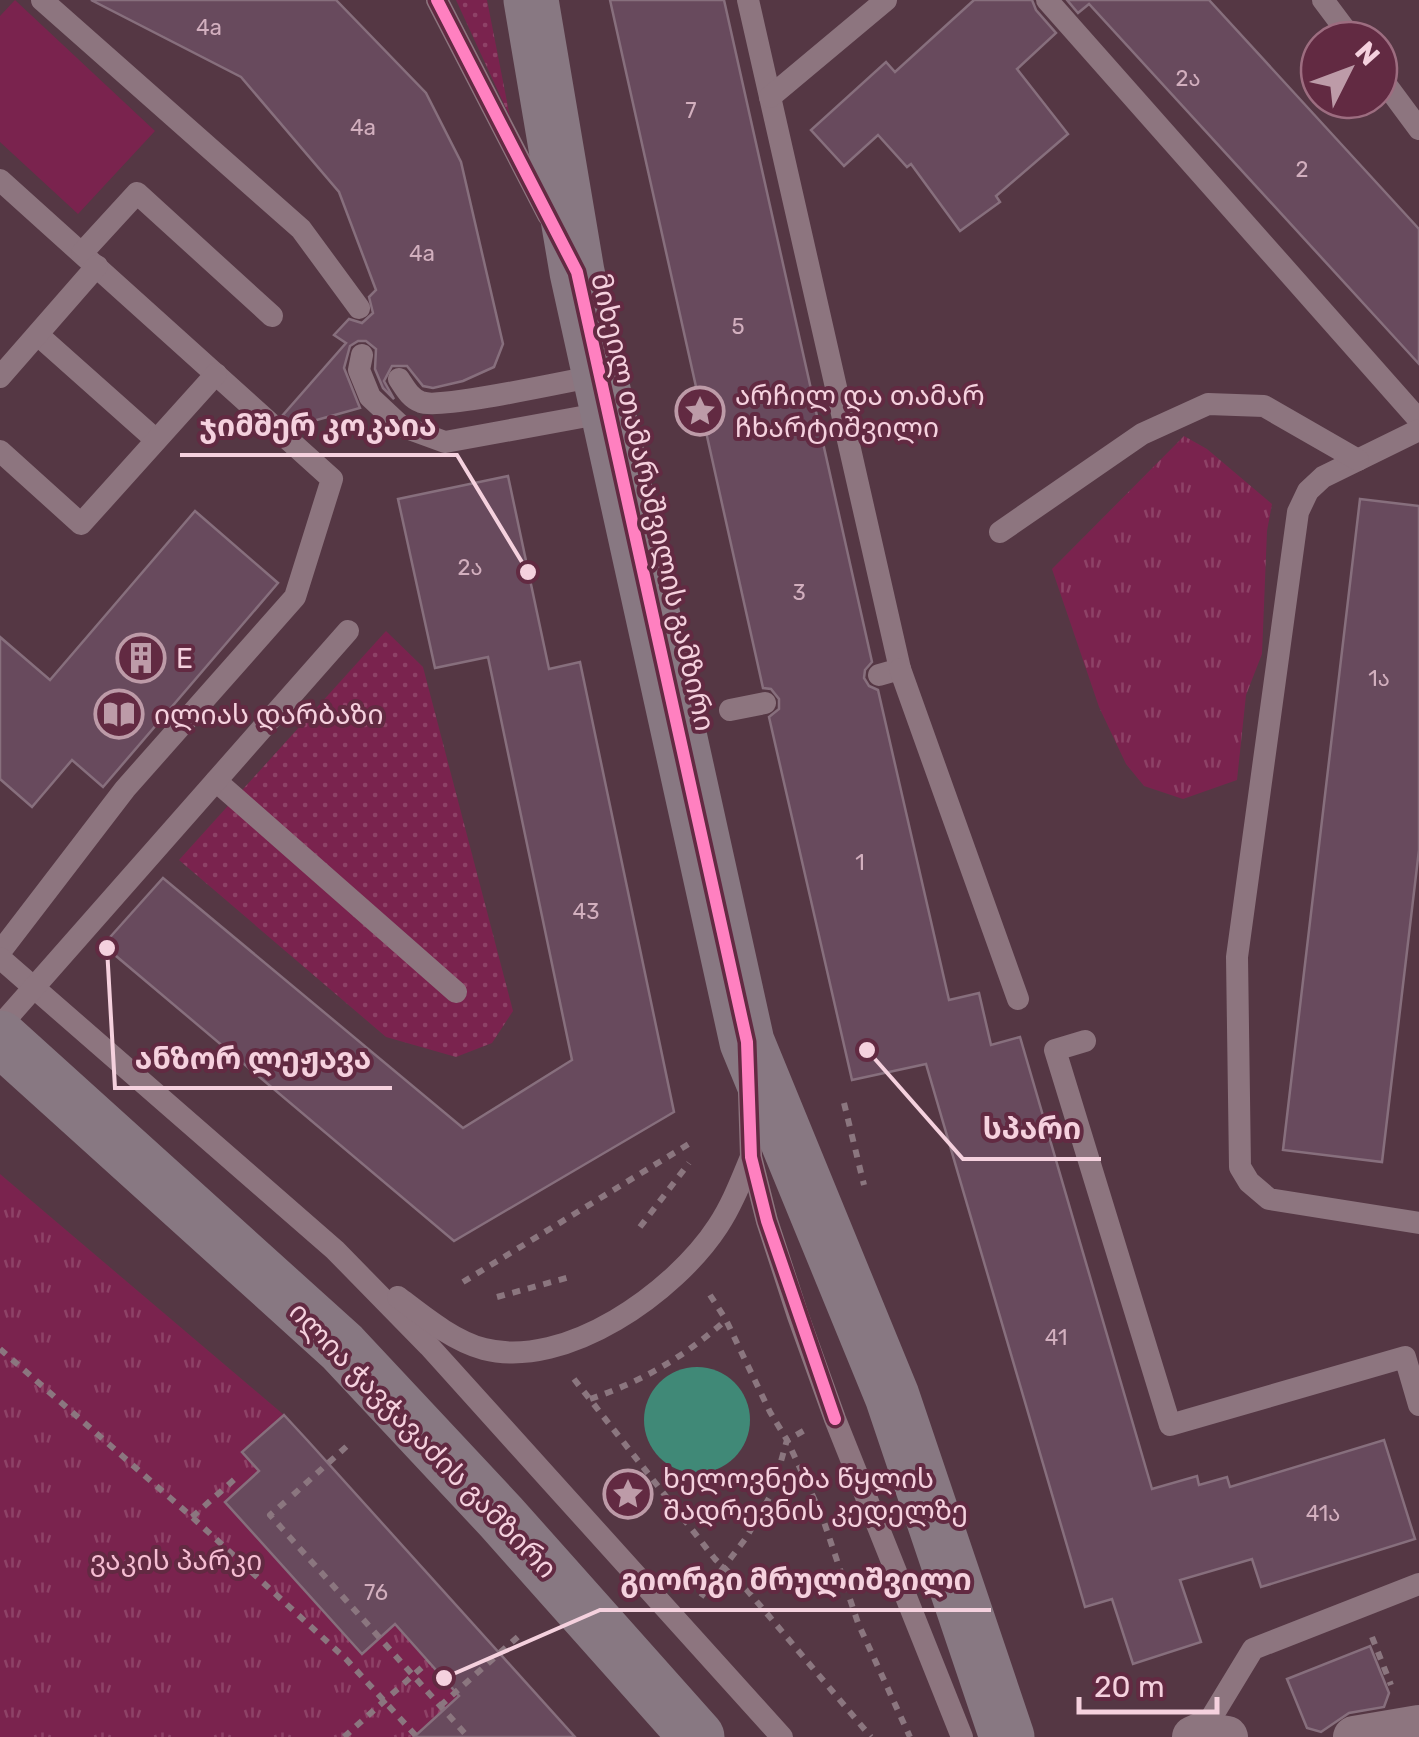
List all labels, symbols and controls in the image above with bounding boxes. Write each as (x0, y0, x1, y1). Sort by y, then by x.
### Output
house number: 4a (196, 14, 222, 41)
north arrow (1299, 20, 1399, 120)
text: N (1348, 35, 1386, 72)
house number: 2ა (1176, 65, 1201, 92)
house number: 7 (685, 97, 697, 124)
house number: 4а (350, 114, 376, 141)
house number: 2 (1296, 156, 1308, 183)
house number: 4a (409, 240, 435, 267)
street label: მიხეილ თამარაშვილის გამზირი (584, 270, 722, 734)
house number: 5 (731, 313, 745, 340)
place label: არჩილ და თამარ ჩხარტიშვილი (735, 379, 985, 444)
place icon: არჩილ და თამარ ჩხარტიშვილი (674, 385, 726, 437)
callout: ჯიმშერ კოკაია (180, 395, 457, 455)
text: ჯიმშერ კოკაია (199, 408, 437, 444)
house number: 2ა (458, 554, 483, 581)
house number: 3 (792, 579, 806, 606)
building icon: E (115, 632, 167, 684)
place label: E (176, 642, 193, 675)
house number: 1ა (1368, 665, 1390, 692)
library icon: ილიას დარბაზი (93, 688, 145, 740)
place label: ილიას დარბაზი (154, 698, 384, 731)
house number: 1 (855, 849, 865, 876)
house number: 43 (573, 898, 599, 925)
callout: ანზორ ლეჟავა (115, 1028, 392, 1088)
text: ანზორ ლეჟავა (135, 1041, 371, 1077)
callout: სპარი (963, 1099, 1101, 1159)
text: სპარი (983, 1111, 1081, 1147)
street label: ილია ჭავჭავაძის გამზირი (282, 1295, 564, 1585)
house number: 41 (1045, 1324, 1067, 1351)
place label: ხელოვნება წყლის შადრევნის კედელზე (663, 1462, 968, 1527)
place icon: ხელოვნება წყლის შადრევნის კედელზე (602, 1468, 654, 1520)
house number: 41ა (1306, 1500, 1340, 1527)
park label: ვაკის პარკი (90, 1544, 262, 1577)
callout: გიორგი მრულიშვილი (600, 1550, 991, 1610)
text: გიორგი მრულიშვილი (620, 1562, 972, 1598)
house number: 76 (364, 1579, 388, 1606)
scale bar (1079, 1652, 1216, 1714)
text: 20 m (1094, 1669, 1165, 1705)

